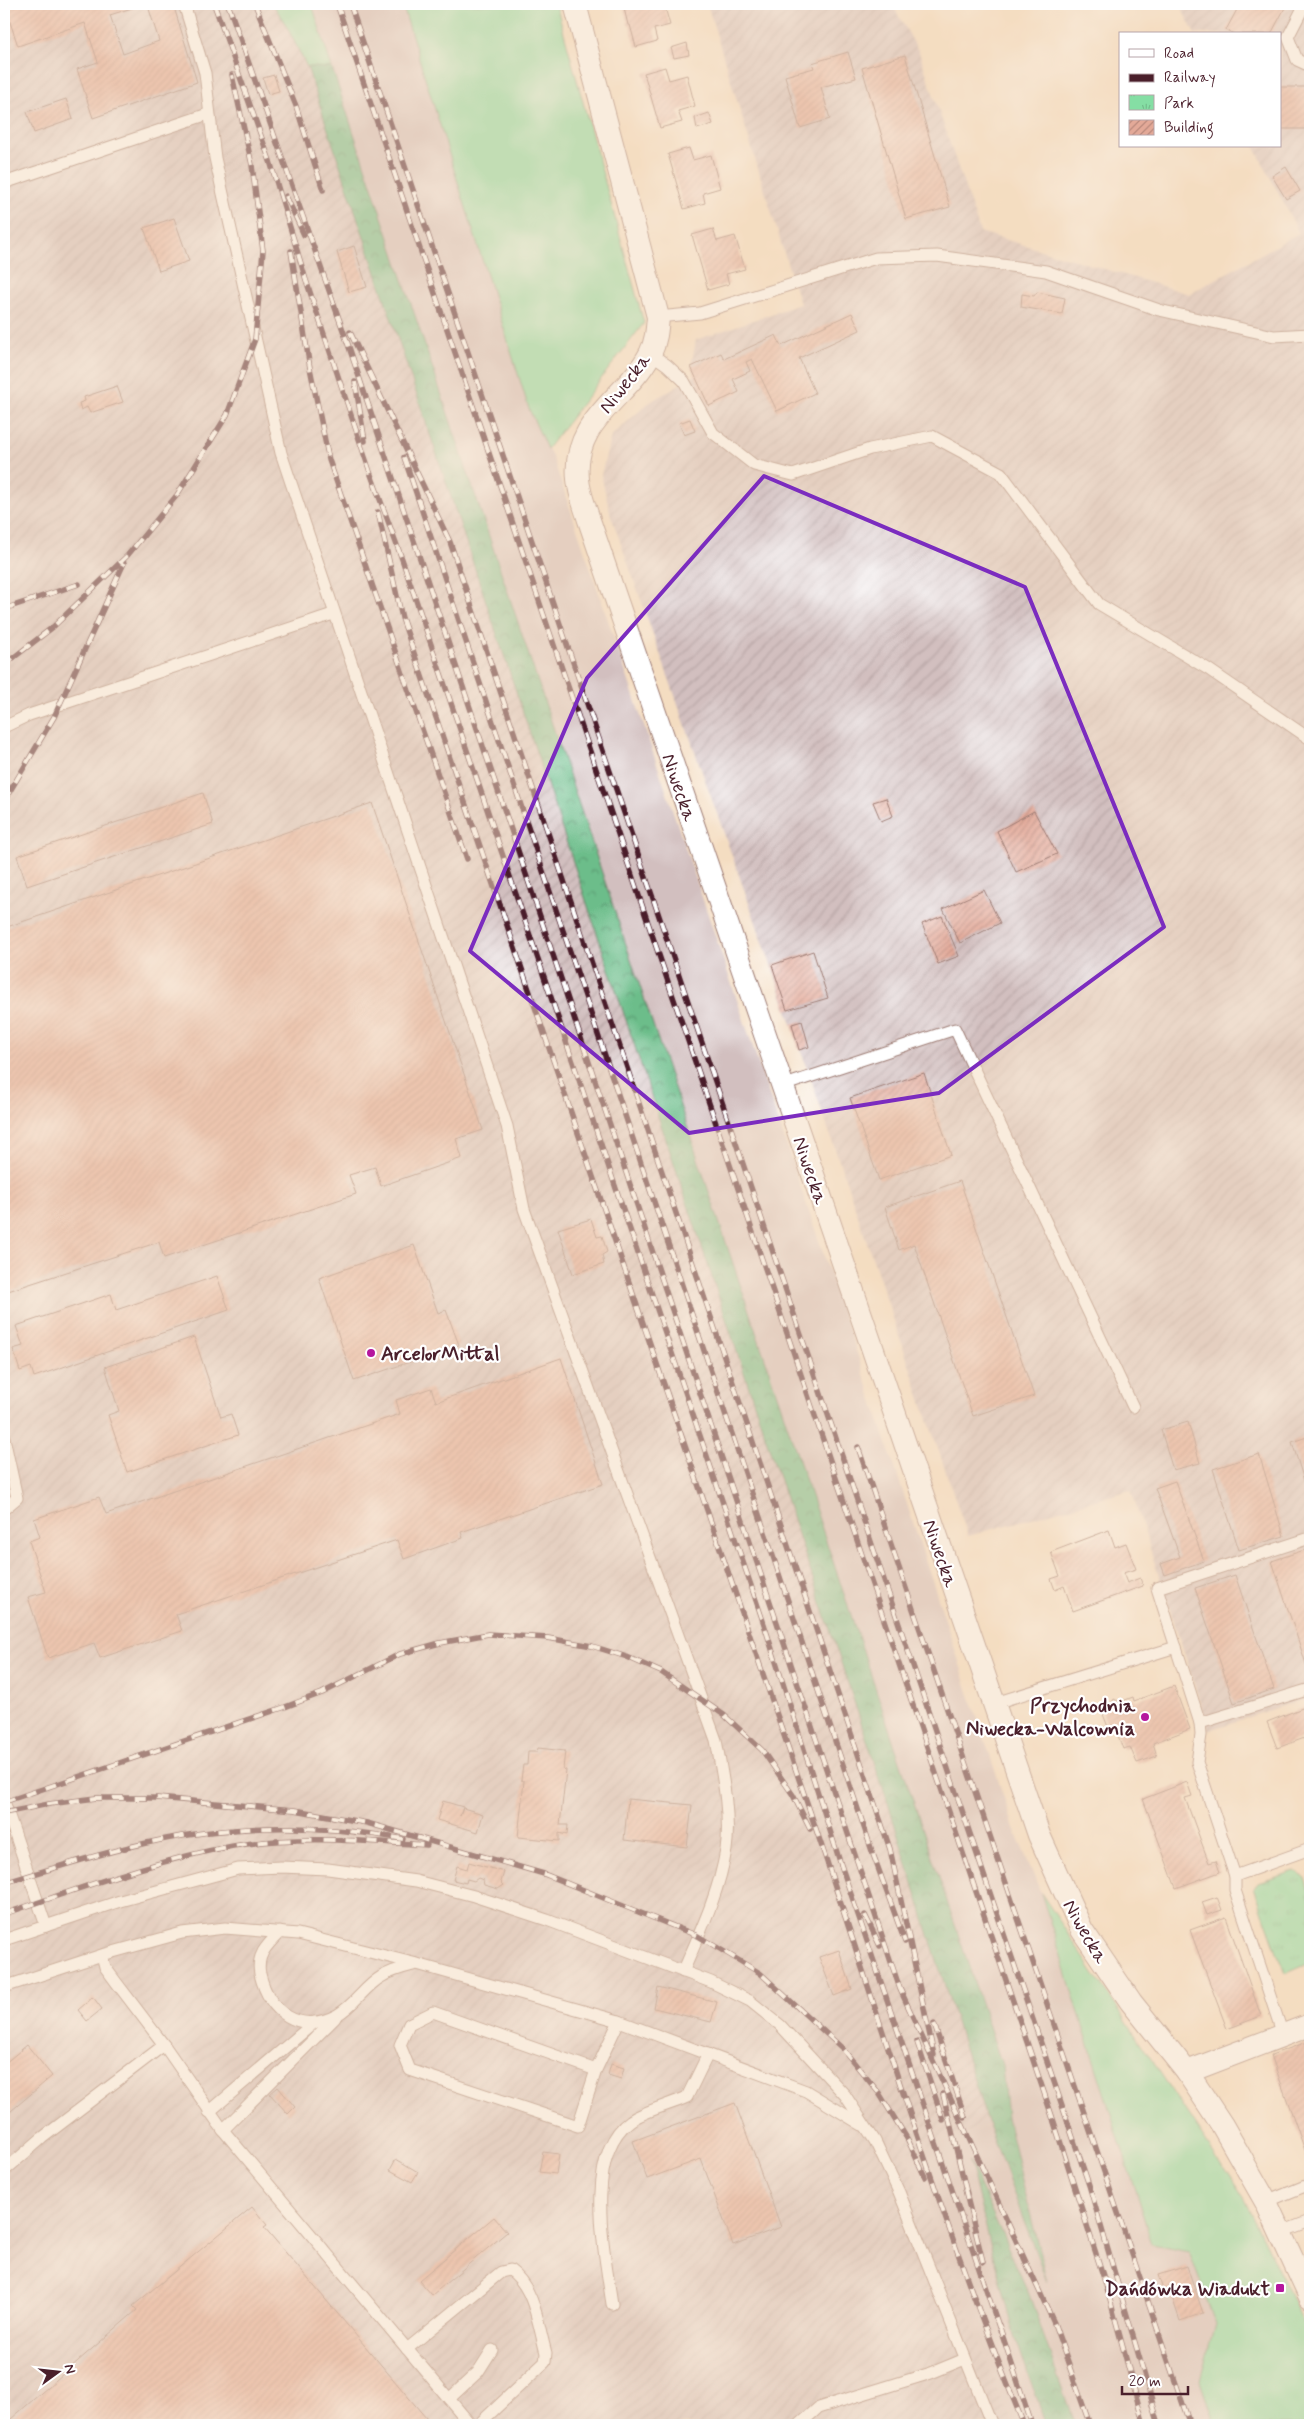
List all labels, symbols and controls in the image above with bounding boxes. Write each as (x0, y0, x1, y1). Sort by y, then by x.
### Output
legend (1119, 32, 1282, 148)
text: Road (1164, 44, 1194, 64)
text: Railway (1164, 68, 1216, 88)
text: Park (1164, 94, 1194, 114)
text: Building (1164, 118, 1214, 139)
street label: Niwecka (593, 347, 658, 420)
street label: Niwecka (654, 750, 703, 826)
street label: Niwecka (785, 1133, 834, 1209)
place label: ArcelorMittal (381, 1341, 499, 1368)
marker: ArcelorMittal (365, 1347, 377, 1359)
street label: Niwecka (915, 1516, 964, 1592)
place label: Przychodnia Niwecka-Walcownia (966, 1693, 1136, 1743)
marker: Przychodnia Niwecka-Walcownia (1139, 1711, 1151, 1723)
street label: Niwecka (1056, 1895, 1114, 1970)
place label: Dańdówka Wiadukt (1105, 2276, 1271, 2303)
marker: Dańdówka Wiadukt (1274, 2282, 1286, 2294)
north arrow (32, 2346, 82, 2396)
text: N (60, 2362, 79, 2376)
scale bar (1122, 2364, 1188, 2396)
text: 20 m (1129, 2372, 1161, 2392)

